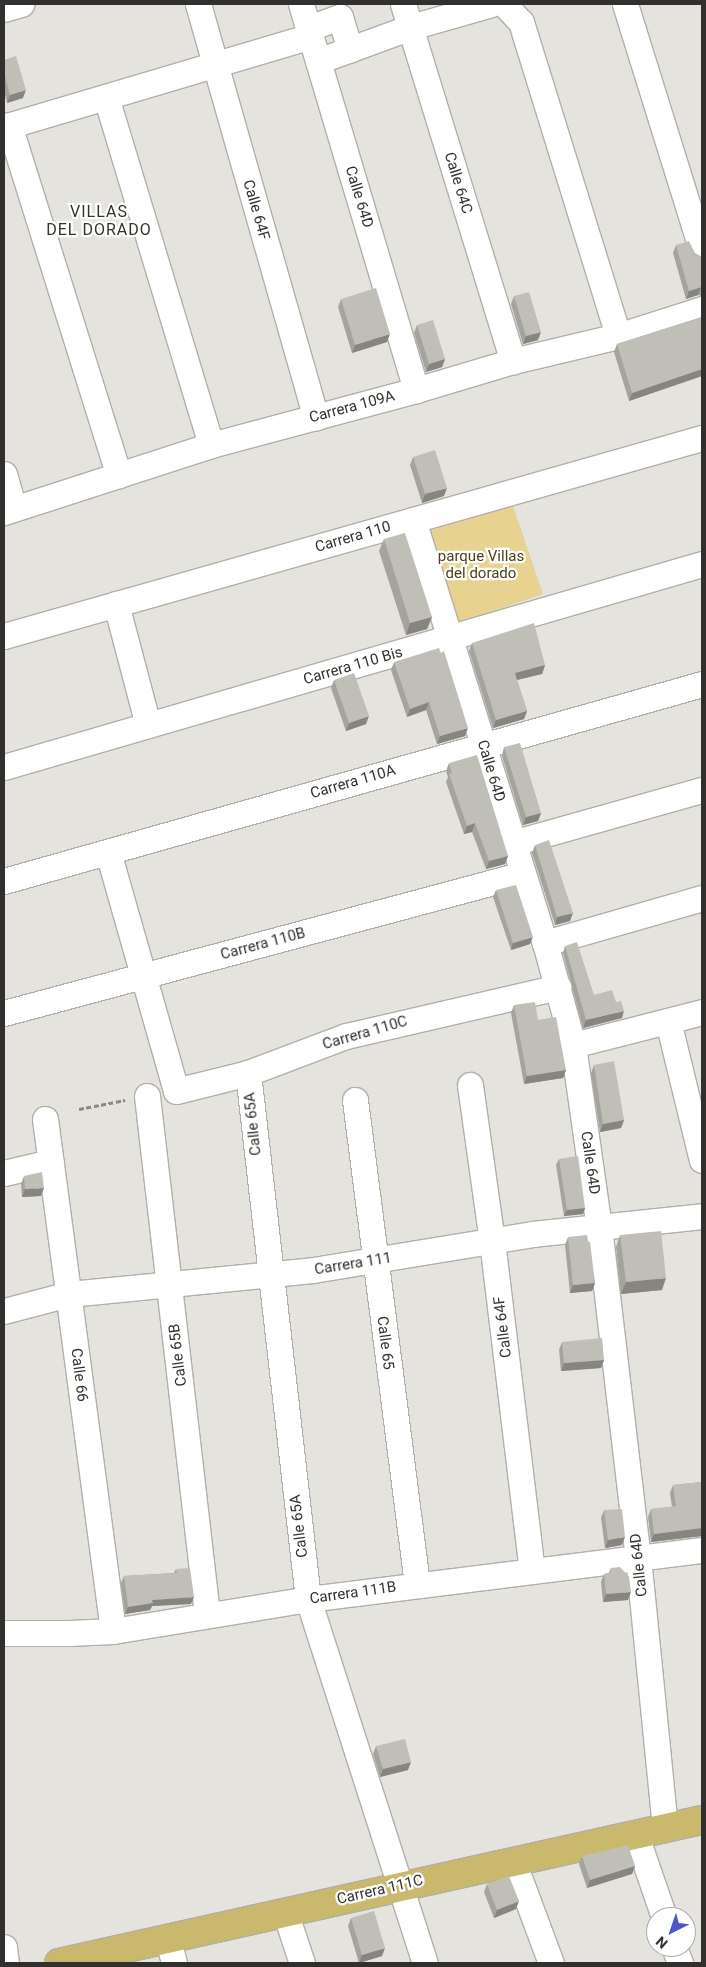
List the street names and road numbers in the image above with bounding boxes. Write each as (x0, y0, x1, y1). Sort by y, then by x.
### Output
street label: Calle 64C (440, 150, 476, 216)
street label: Calle 64D (341, 164, 377, 230)
street label: Calle 64F (239, 178, 273, 242)
street label: Carrera 109A (307, 387, 397, 427)
street label: Carrera 110 (313, 518, 393, 556)
street label: Carrera 110 Bis (301, 643, 405, 689)
street label: Calle 64D (473, 738, 509, 804)
street label: Carrera 110A (308, 761, 398, 803)
street label: Carrera 110B (219, 924, 307, 964)
street label: Carrera 110C (320, 1012, 410, 1054)
street label: Calle 65A (241, 1091, 265, 1157)
street label: Calle 64D (577, 1130, 603, 1196)
street label: Carrera 111 (313, 1249, 393, 1279)
street label: Calle 64F (490, 1295, 516, 1359)
street label: Calle 65 (373, 1315, 397, 1371)
street label: Calle 65B (165, 1323, 191, 1387)
street label: Calle 66 (67, 1347, 91, 1403)
street label: Calle 65A (286, 1493, 312, 1559)
street label: Calle 64D (627, 1532, 651, 1598)
street label: Carrera 111B (309, 1578, 397, 1608)
street label: Carrera 111C (335, 1871, 425, 1909)

